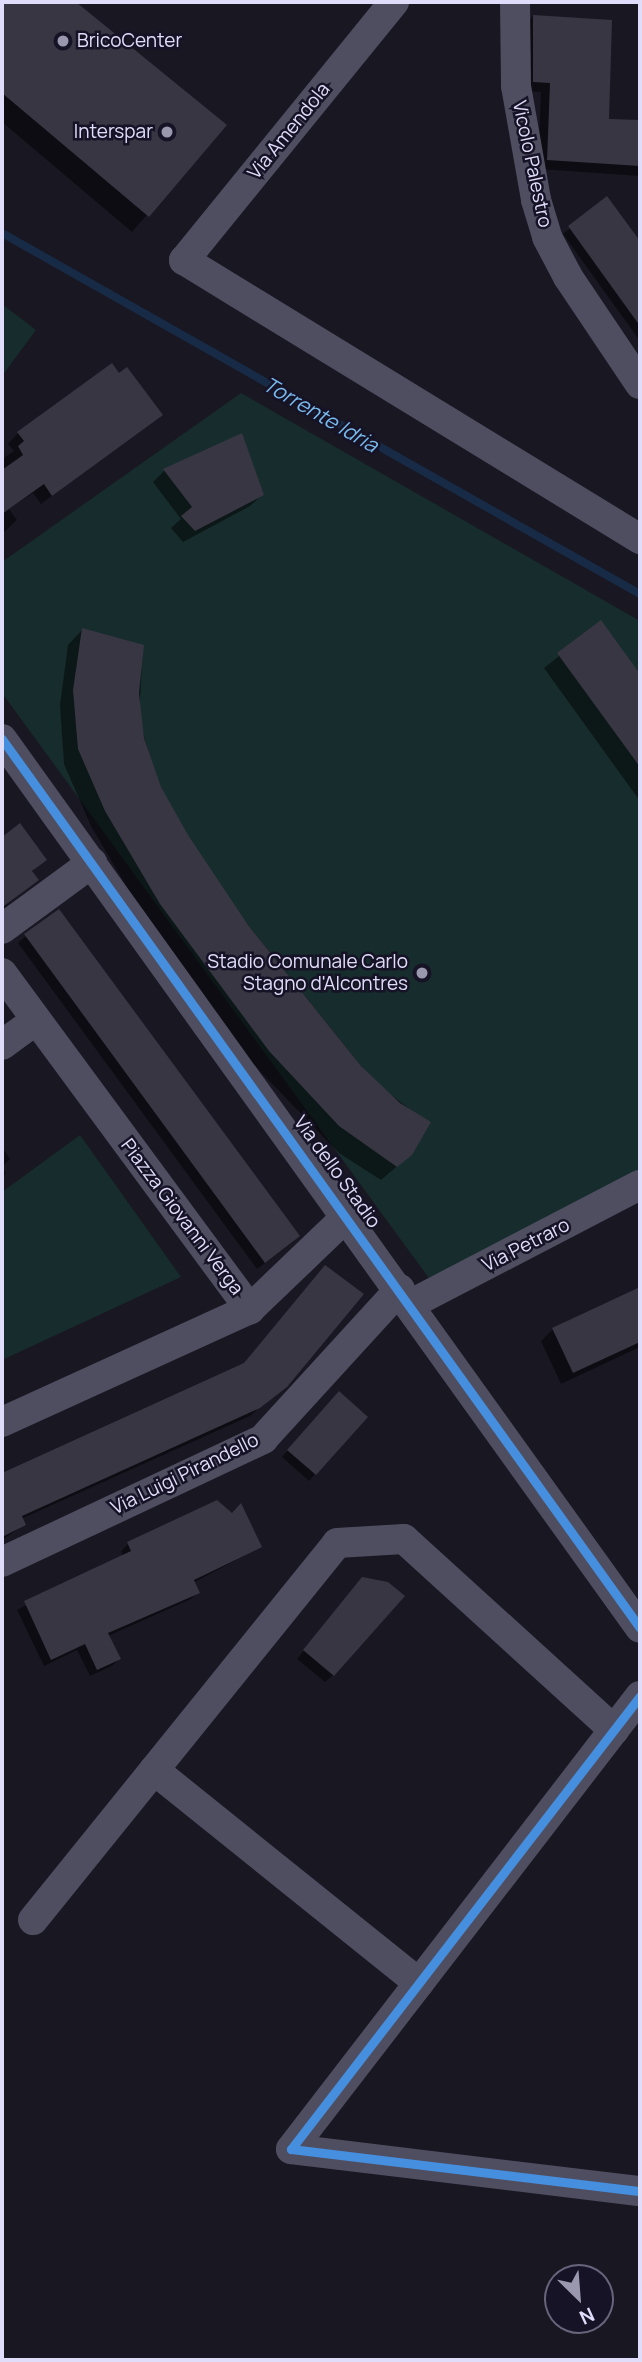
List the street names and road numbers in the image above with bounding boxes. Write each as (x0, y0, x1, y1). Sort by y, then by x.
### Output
street label: Via Amendola (243, 78, 335, 184)
street label: Vicolo Palestro (507, 99, 557, 229)
street label: Via dello Stadio (289, 1112, 385, 1232)
street label: Piazza Giovanni Verga (116, 1135, 248, 1299)
street label: Via Petraro (479, 1213, 573, 1277)
street label: Via Luigi Pirandello (107, 1428, 263, 1520)

